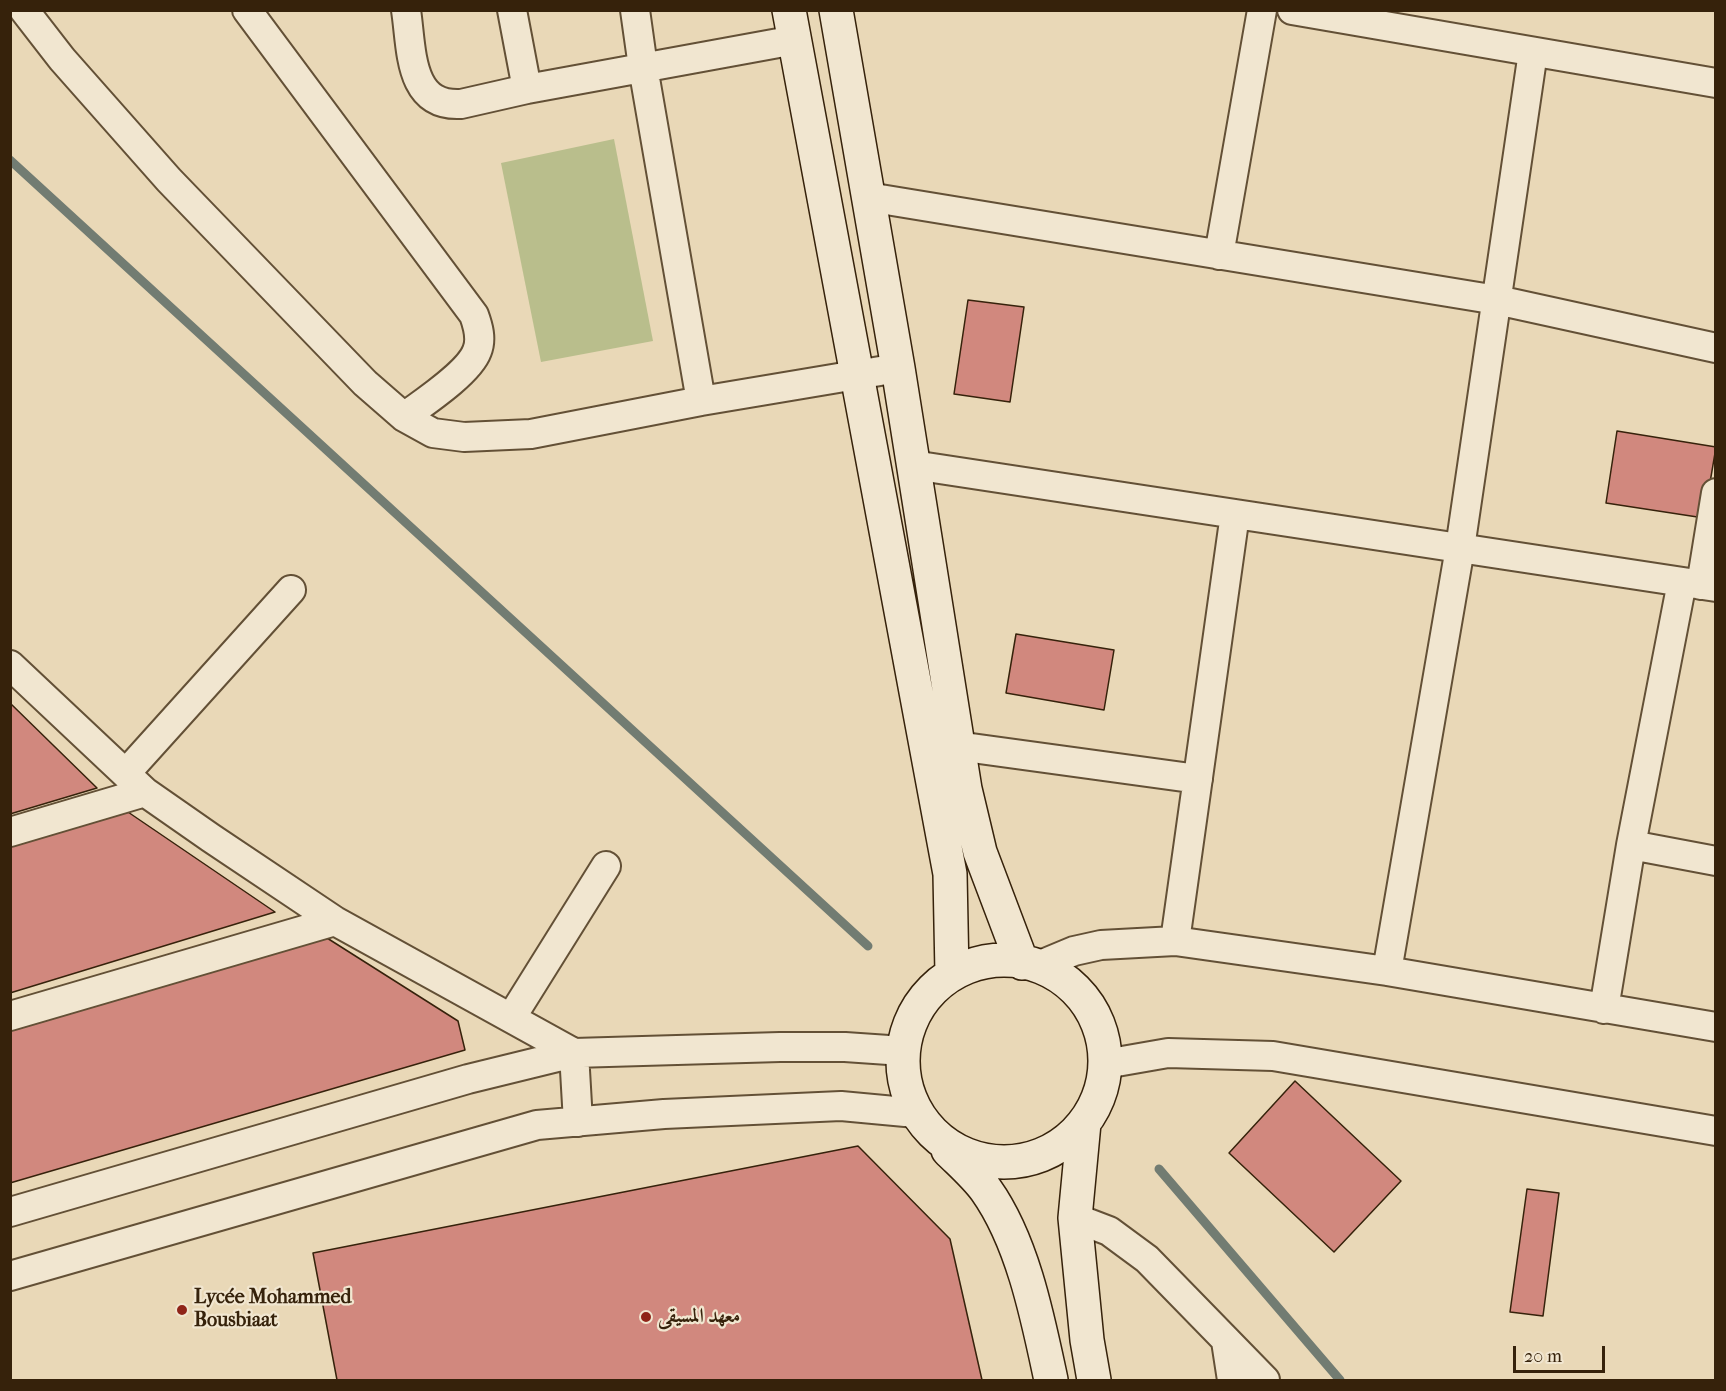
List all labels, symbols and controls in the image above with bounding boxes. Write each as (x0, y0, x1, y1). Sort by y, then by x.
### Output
place label: Lycée Mohammed Bousbiaat (194, 1286, 351, 1333)
marker: Lycée Mohammed Bousbiaat (175, 1303, 189, 1317)
place label: معهد المسيقى (658, 1305, 740, 1329)
marker: معهد المسيقى (639, 1310, 653, 1324)
scale bar (1516, 1334, 1608, 1372)
text: 20 m (1524, 1346, 1562, 1367)

